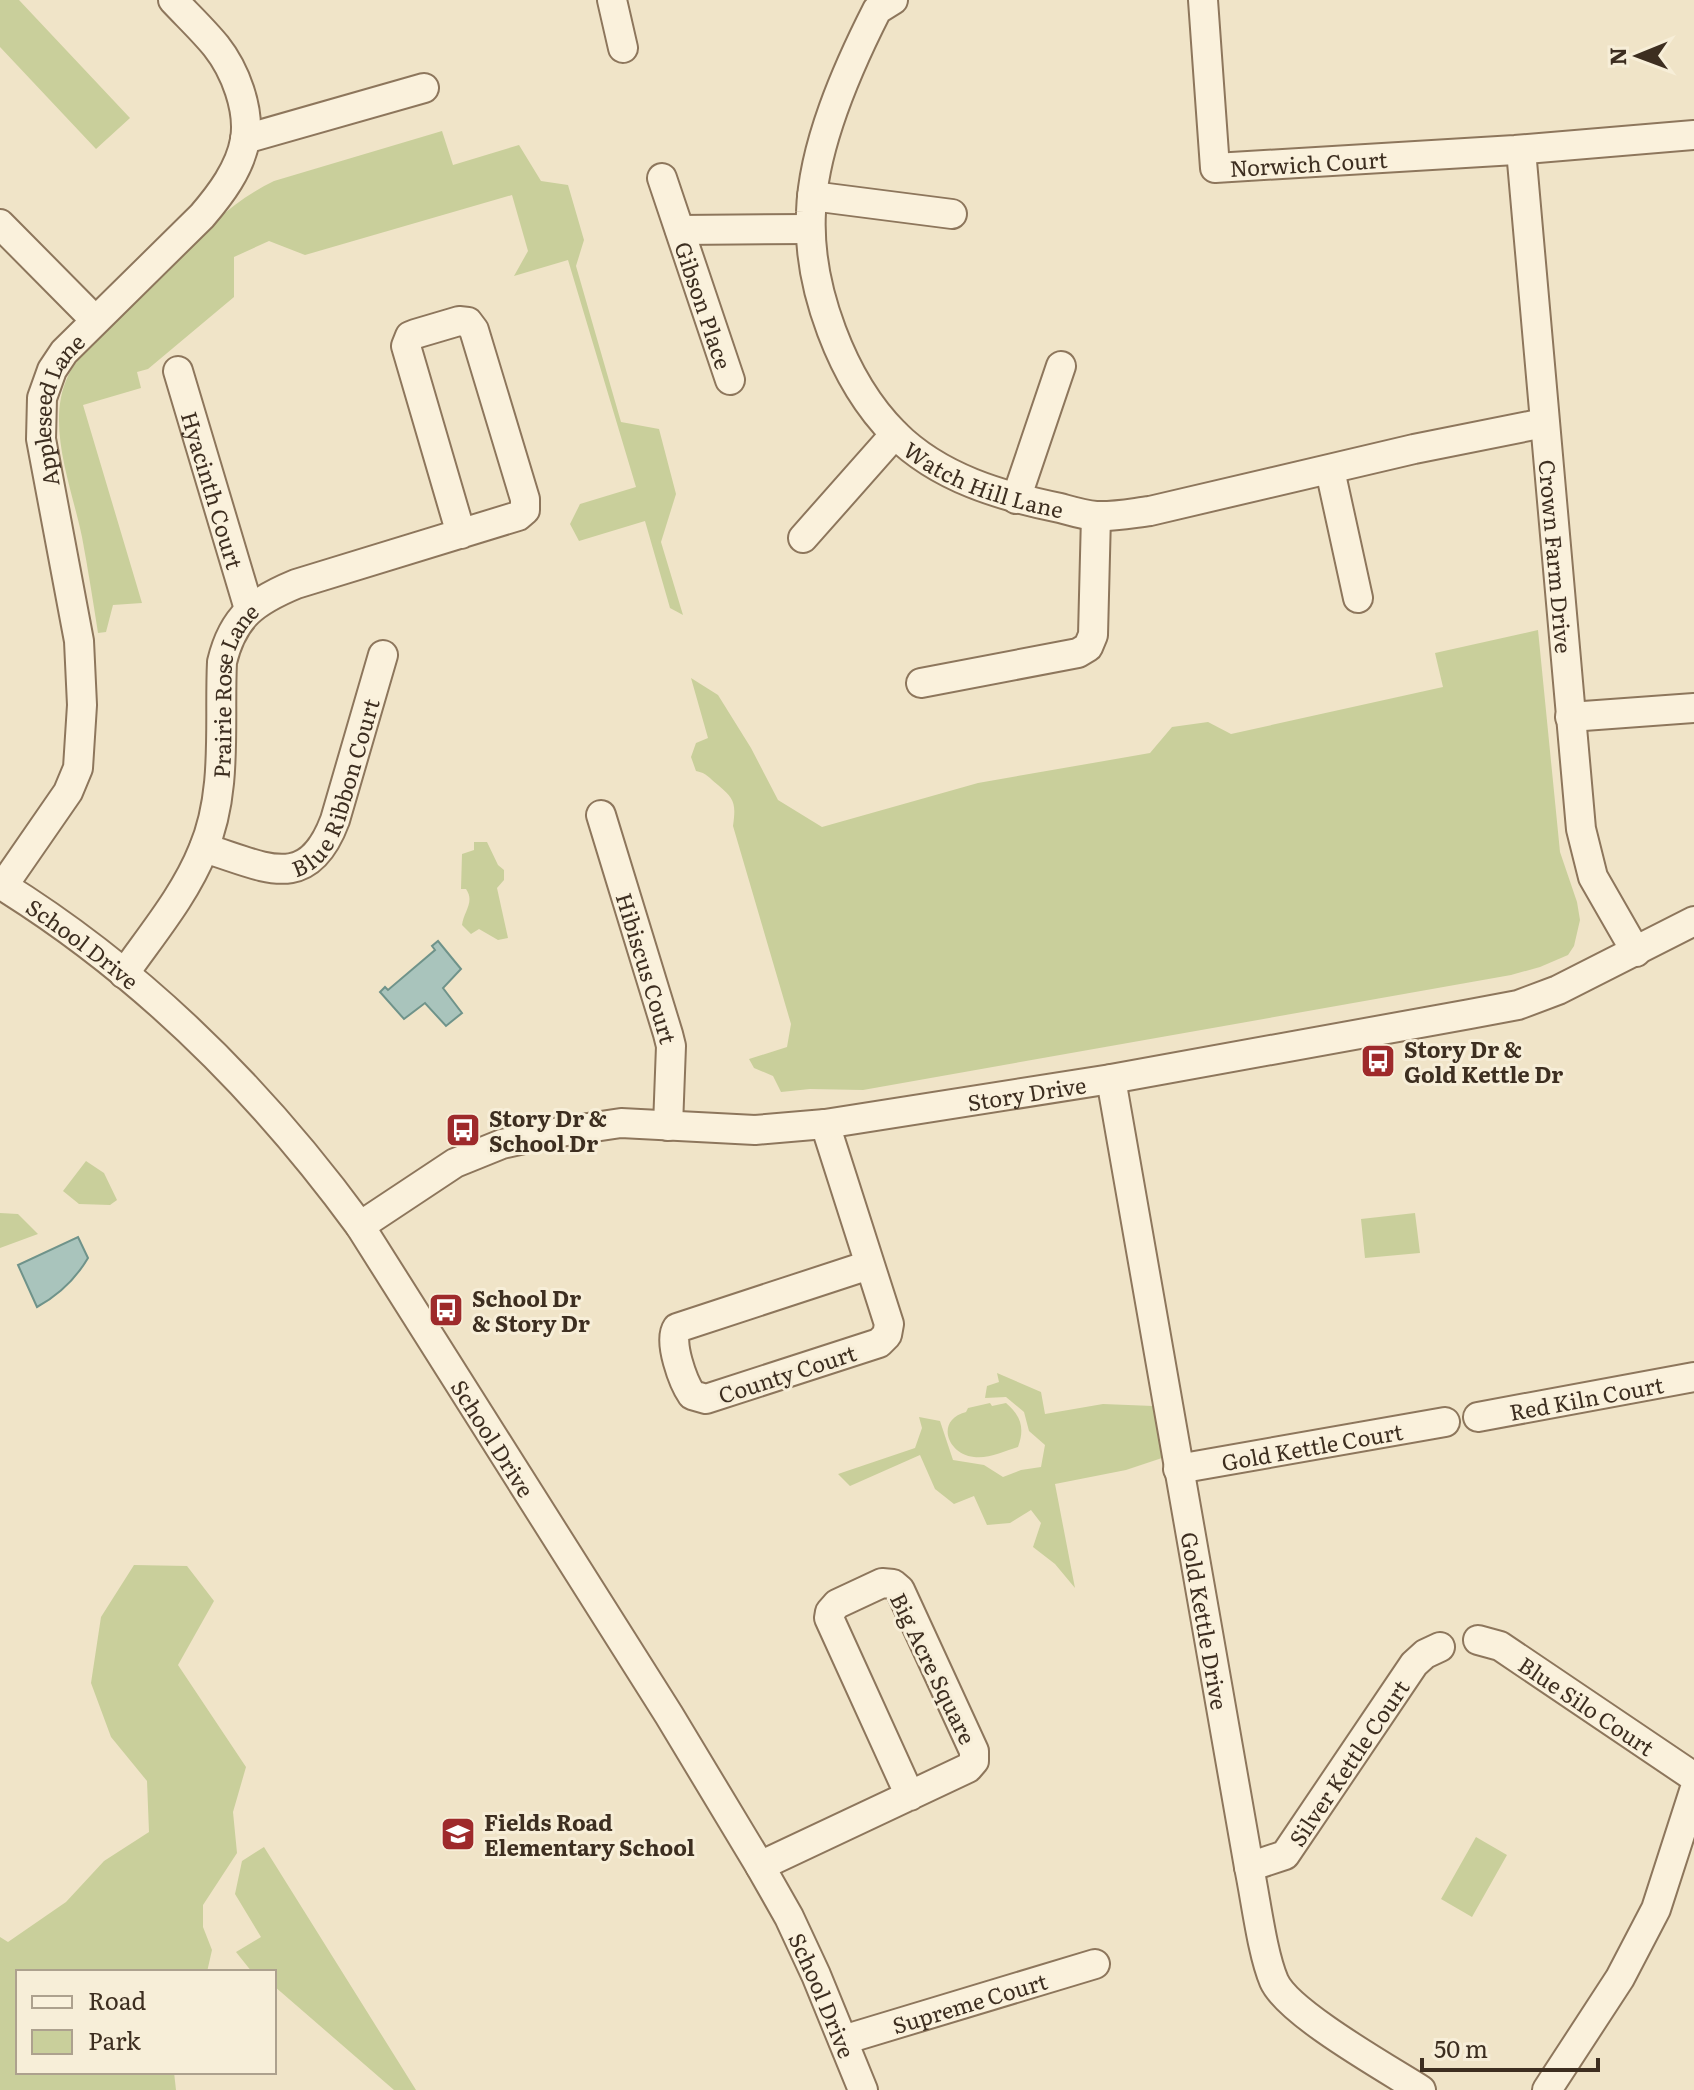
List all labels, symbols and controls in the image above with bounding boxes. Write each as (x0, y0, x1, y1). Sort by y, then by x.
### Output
north arrow (1598, 16, 1678, 96)
text: N (1600, 47, 1633, 66)
street label: Norwich Court (1229, 141, 1388, 184)
street label: Gibson Place (668, 237, 742, 373)
street label: Appleseed Lane (25, 325, 91, 490)
street label: Hyacinth Court (174, 407, 253, 573)
street label: Watch Hill Lane (897, 432, 1067, 525)
street label: Crown Farm Drive (1532, 458, 1582, 655)
street label: Prairie Rose Lane (203, 594, 265, 780)
street label: Blue Ribbon Court (286, 694, 386, 884)
street label: Hibiscus Court (609, 888, 686, 1047)
street label: School Drive (20, 889, 147, 996)
place label: Story Dr & Gold Kettle Dr (1404, 1032, 1563, 1090)
bus stop icon: Story Dr & Gold Kettle Dr (1359, 1042, 1397, 1080)
street label: Story Drive (965, 1067, 1088, 1118)
place label: Story Dr & School Dr (489, 1101, 607, 1159)
bus stop icon: Story Dr & School Dr (444, 1111, 482, 1149)
place label: School Dr & Story Dr (472, 1281, 590, 1339)
bus stop icon: School Dr & Story Dr (427, 1291, 465, 1329)
street label: County Court (714, 1335, 860, 1411)
street label: Red Kiln Court (1506, 1367, 1666, 1427)
street label: School Drive (444, 1372, 543, 1503)
street label: Gold Kettle Court (1219, 1413, 1405, 1478)
street label: Gold Kettle Drive (1174, 1529, 1238, 1712)
street label: Big Acre Square (883, 1587, 985, 1749)
street label: Blue Silo Court (1513, 1647, 1662, 1763)
street label: Silver Kettle Court (1279, 1672, 1416, 1852)
place label: Fields Road Elementary School (484, 1805, 695, 1863)
school or university icon: Fields Road Elementary School (439, 1815, 477, 1853)
street label: School Drive (782, 1927, 864, 2063)
street label: Supreme Court (888, 1963, 1051, 2041)
legend (16, 1970, 276, 2074)
text: Road (88, 1982, 147, 2017)
text: Park (88, 2022, 141, 2057)
scale bar (1422, 2022, 1598, 2072)
text: 50 m (1434, 2030, 1488, 2065)

